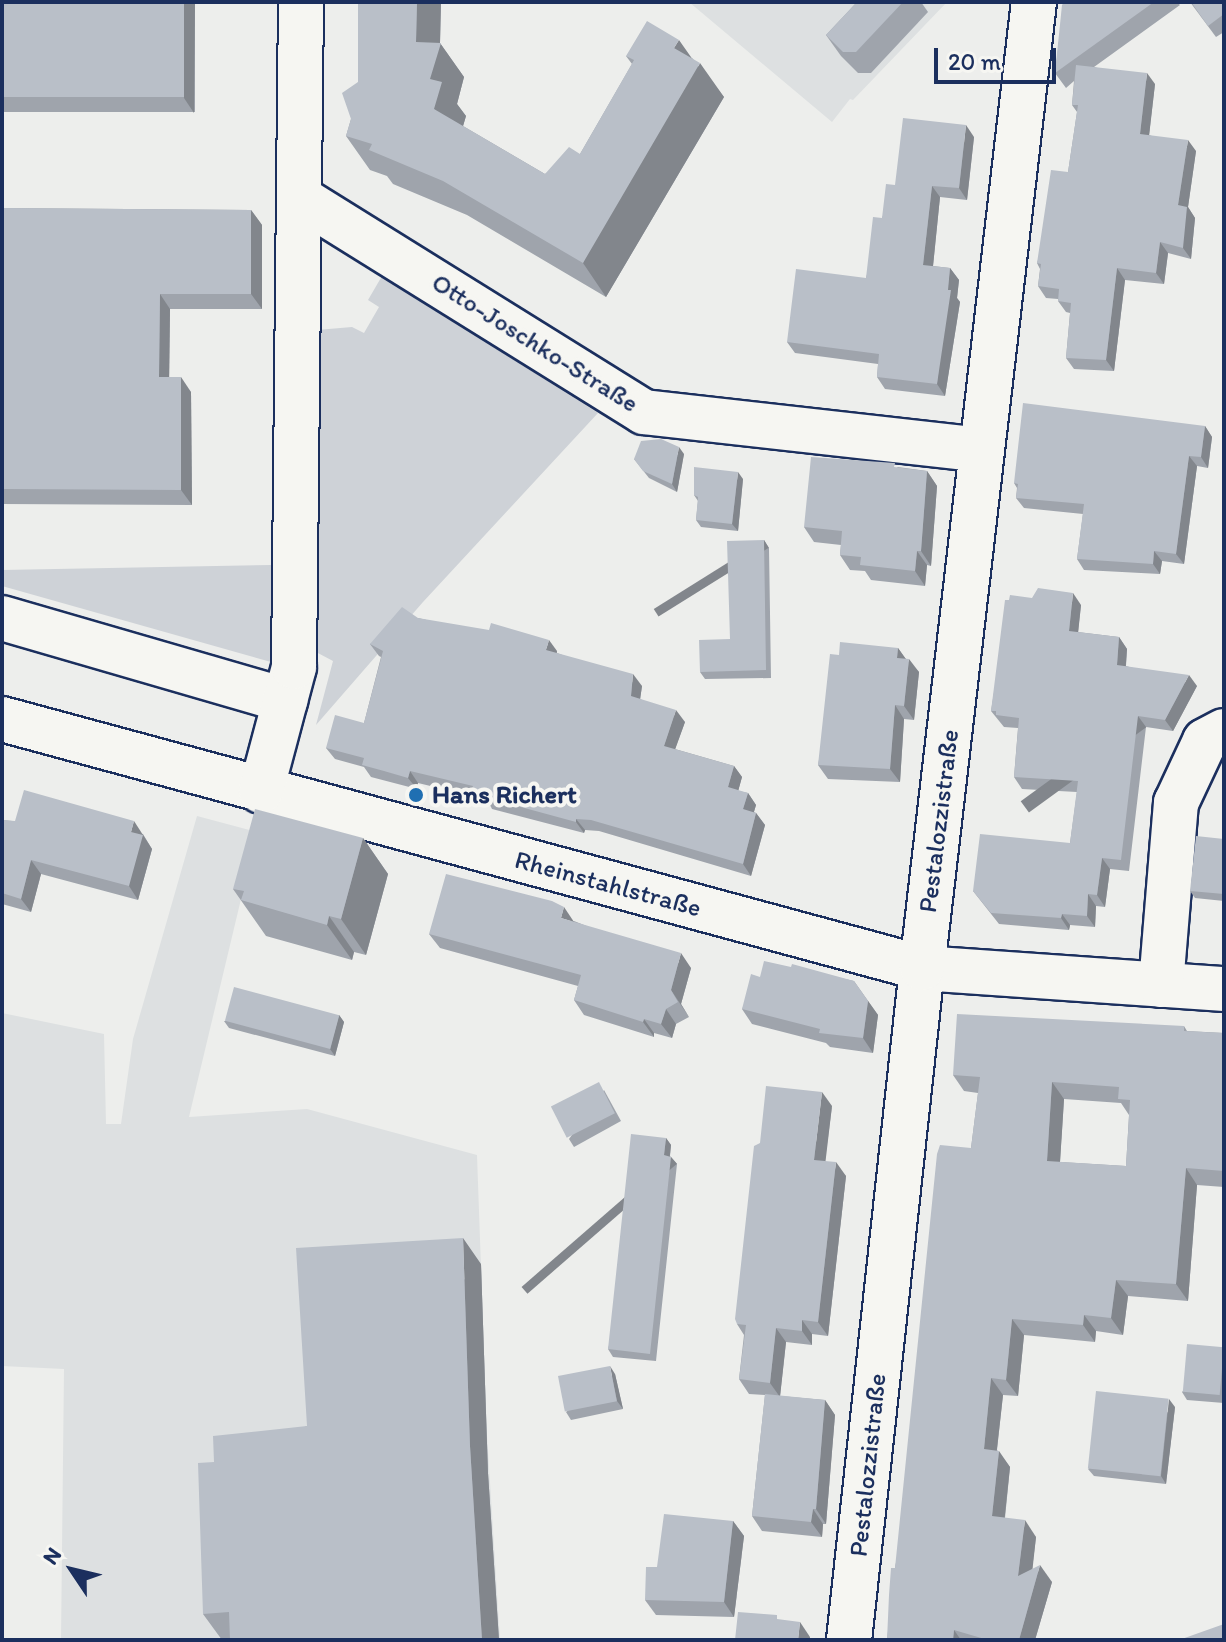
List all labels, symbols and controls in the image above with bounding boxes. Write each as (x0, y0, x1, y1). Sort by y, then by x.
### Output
scale bar (938, 32, 1060, 82)
text: 20 m (948, 47, 1001, 76)
street label: Otto-Joschko-Straße (426, 267, 644, 419)
street label: Pestalozzistraße (912, 728, 966, 914)
place label: Hans Richert (432, 779, 576, 811)
marker: Hans Richert (407, 786, 425, 804)
street label: Rheinstahlstraße (511, 844, 705, 924)
street label: Pestalozzistraße (843, 1372, 893, 1558)
north arrow (32, 1530, 112, 1610)
text: N (37, 1542, 67, 1570)

